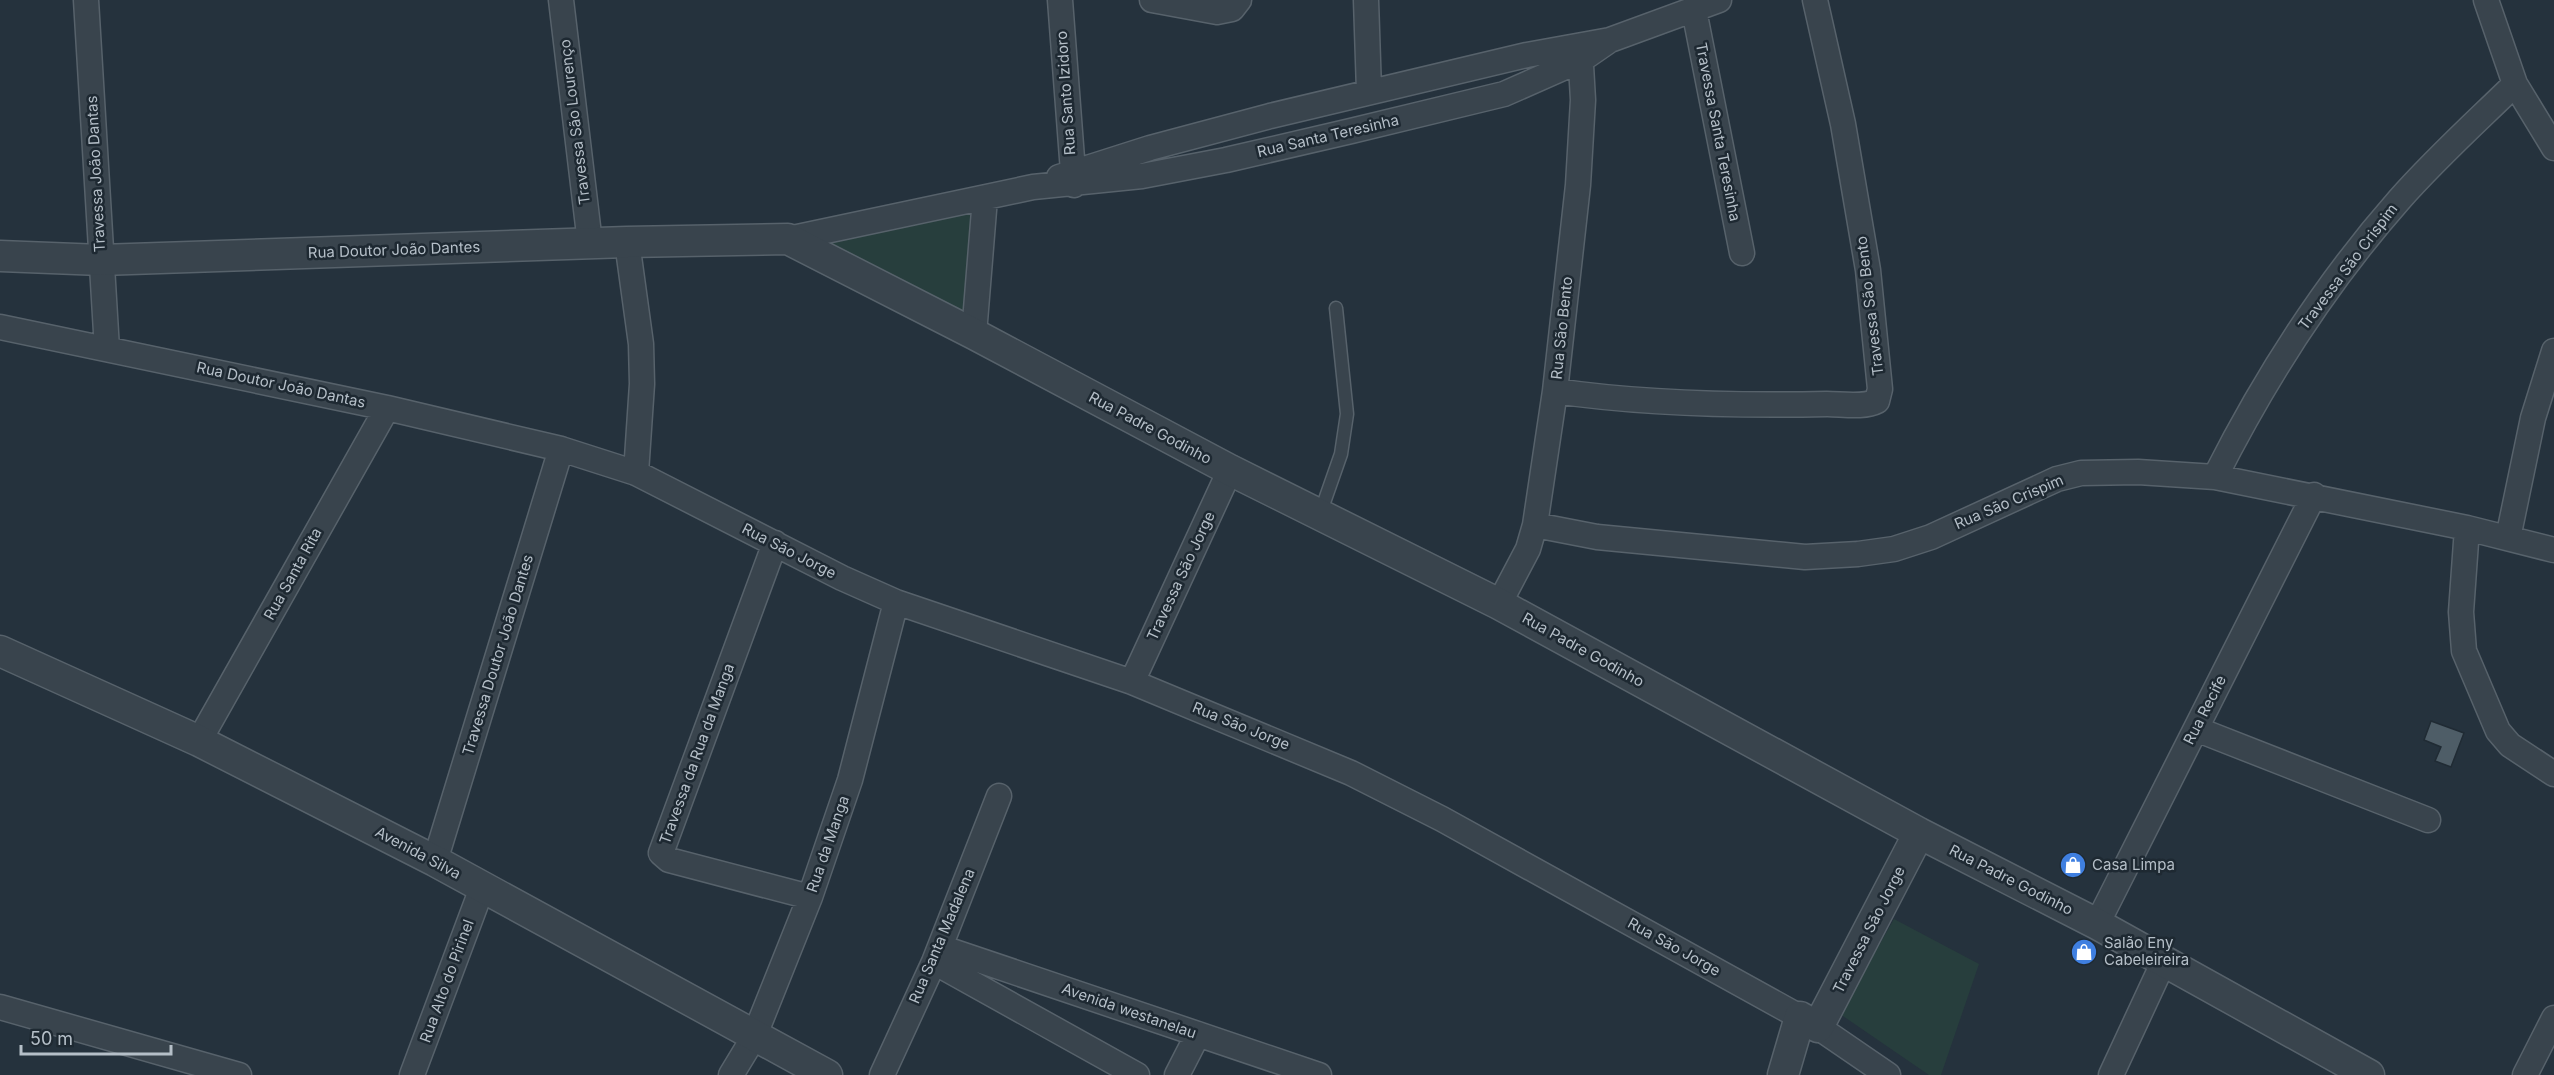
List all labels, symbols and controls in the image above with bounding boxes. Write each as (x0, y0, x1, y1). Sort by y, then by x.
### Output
street label: Rua Santo Izidoro (1052, 30, 1079, 156)
street label: Travessa São Lourenço (555, 38, 594, 206)
street label: Travessa Santa Teresinha (1692, 41, 1745, 223)
street label: Travessa João Dantas (82, 95, 109, 253)
street label: Rua Santa Teresinha (1255, 110, 1401, 161)
street label: Travessa São Crispim (2294, 200, 2401, 334)
street label: Travessa São Bento (1852, 235, 1887, 377)
street label: Rua Doutor João Dantes (308, 237, 481, 262)
street label: Rua São Bento (1547, 275, 1576, 380)
street label: Rua Doutor João Dantas (195, 357, 367, 412)
street label: Rua Padre Godinho (1086, 387, 1215, 468)
street label: Rua São Crispim (1951, 470, 2066, 533)
street label: Travessa São Jorge (1142, 508, 1219, 643)
street label: Rua São Jorge (739, 519, 840, 582)
street label: Rua Santa Rita (259, 524, 326, 623)
street label: Travessa Doutor João Dantes (458, 552, 537, 758)
street label: Rua Padre Godinho (1519, 608, 1648, 691)
street label: Travessa da Rua da Manga (655, 661, 738, 847)
street label: Rua Recife (2179, 672, 2230, 748)
street label: Rua São Jorge (1190, 697, 1293, 754)
street label: Rua da Manga (802, 793, 853, 895)
street label: Avenida Silva (372, 822, 464, 883)
street label: Rua Padre Godinho (1946, 840, 2076, 919)
shop icon: Casa Limpa (2058, 850, 2088, 880)
place label: Casa Limpa (2092, 855, 2175, 874)
street label: Travessa São Jorge (1828, 863, 1909, 997)
street label: Rua Santa Madalena (904, 865, 979, 1006)
street label: Rua São Jorge (1624, 913, 1724, 980)
street label: Rua Alto do Pirinel (415, 917, 478, 1045)
place label: Salão Eny Cabeleireira (2104, 933, 2189, 969)
shop icon: Salão Eny Cabeleireira (2069, 937, 2099, 967)
street label: Avenida westanelau (1059, 979, 1199, 1042)
scale bar (21, 1018, 171, 1056)
text: 50 m (30, 1028, 73, 1049)

